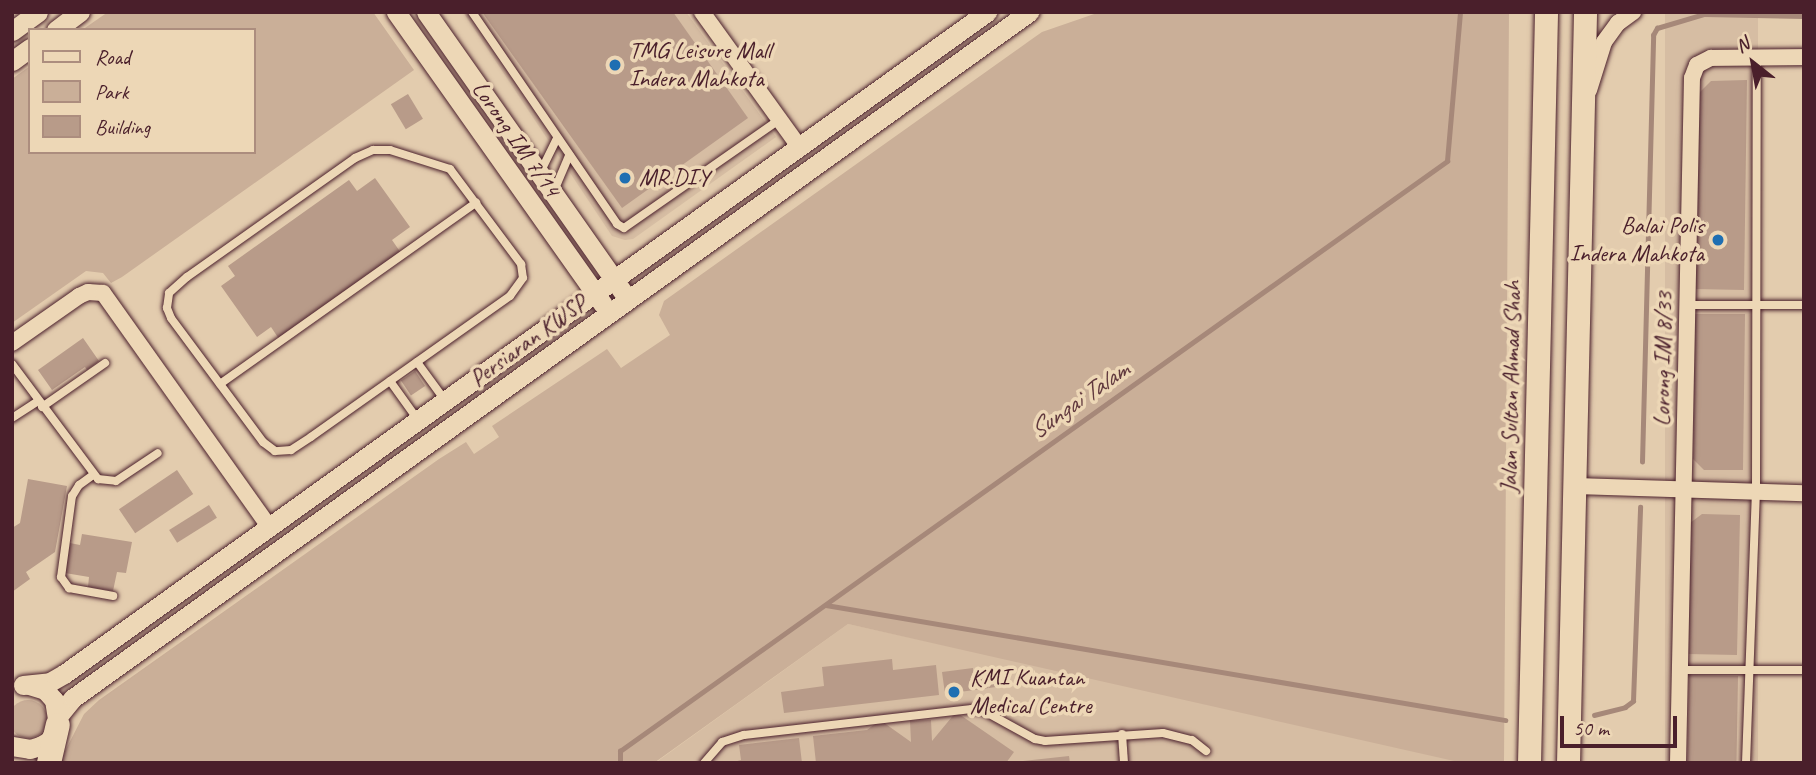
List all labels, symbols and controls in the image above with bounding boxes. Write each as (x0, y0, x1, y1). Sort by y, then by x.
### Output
legend (28, 28, 256, 154)
north arrow (1718, 28, 1788, 98)
text: N (1731, 32, 1753, 58)
place label: TMG Leisure Mall Indera Mahkota (629, 37, 772, 93)
text: Road (95, 44, 130, 70)
marker: TMG Leisure Mall Indera Mahkota (607, 57, 623, 73)
street label: Lorong IM 7/14 (466, 76, 566, 202)
text: Park (95, 79, 128, 105)
text: Building (95, 114, 150, 140)
place label: MR.DIY (639, 164, 709, 192)
marker: MR.DIY (617, 170, 633, 186)
place label: Balai Polis Indera Mahkota (1569, 212, 1704, 268)
marker: Balai Polis Indera Mahkota (1710, 232, 1726, 248)
street label: Jalan Sultan Ahmad Shah (1495, 279, 1527, 495)
street label: Persiaran KWSP (464, 289, 592, 393)
street label: Lorong IM 8/33 (1647, 291, 1679, 427)
water label: Sungai Talam (1023, 354, 1135, 446)
place label: KMI Kuantan Medical Centre (970, 664, 1091, 720)
marker: KMI Kuantan Medical Centre (944, 682, 964, 702)
scale bar (1564, 702, 1681, 746)
text: 50 m (1573, 715, 1609, 741)

